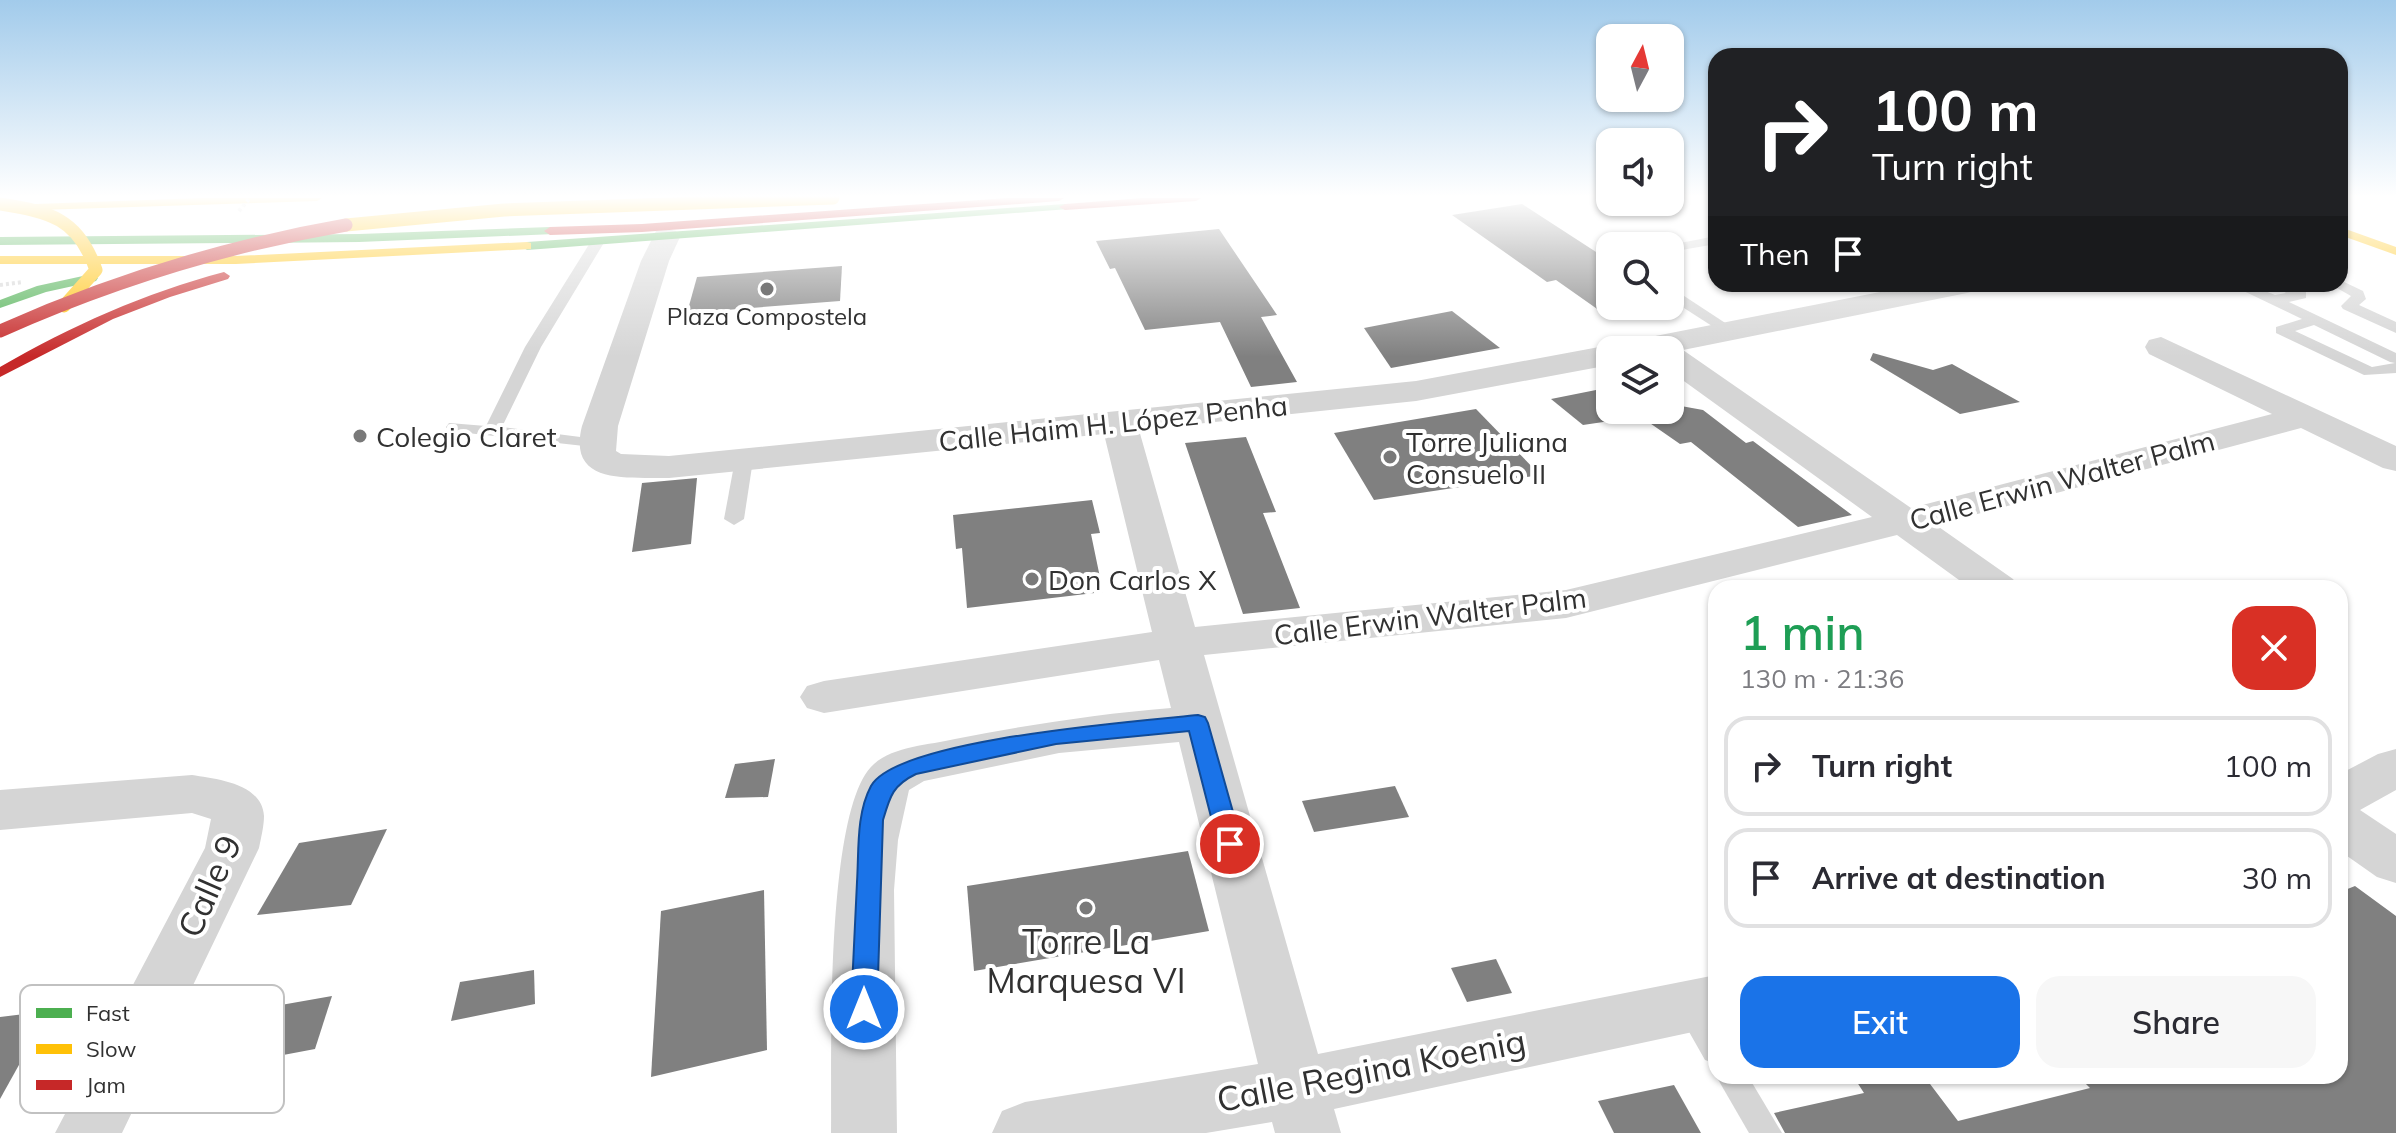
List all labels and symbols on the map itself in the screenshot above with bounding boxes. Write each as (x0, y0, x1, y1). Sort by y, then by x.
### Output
north arrow (1596, 24, 1684, 112)
marker: Plaza Compostela (758, 280, 776, 298)
place label: Plaza Compostela (667, 301, 867, 331)
street label: Calle Haim H. López Penha (937, 387, 1289, 459)
place label: Colegio Claret (376, 419, 557, 454)
street label: Calle Erwin Walter Palm (1906, 422, 2218, 538)
place label: Torre Juliana Consuelo II (1406, 424, 1568, 491)
marker: Colegio Claret (351, 427, 369, 445)
marker: Torre Juliana Consuelo II (1381, 448, 1399, 466)
place label: Don Carlos X (1048, 562, 1216, 597)
marker: Don Carlos X (1023, 570, 1041, 588)
street label: Calle Erwin Walter Palm (1272, 579, 1588, 653)
pin (1196, 810, 1264, 878)
street label: Calle 9 (168, 828, 250, 944)
marker: Torre La Marquesa VI (1077, 899, 1095, 917)
place label: Torre La Marquesa VI (987, 920, 1185, 1002)
position arrow (822, 967, 906, 1051)
legend (20, 985, 284, 1113)
text: Fast (86, 999, 130, 1027)
street label: Calle Regina Koenig (1213, 1019, 1529, 1121)
text: Slow (86, 1035, 136, 1063)
text: Jam (86, 1071, 126, 1099)

